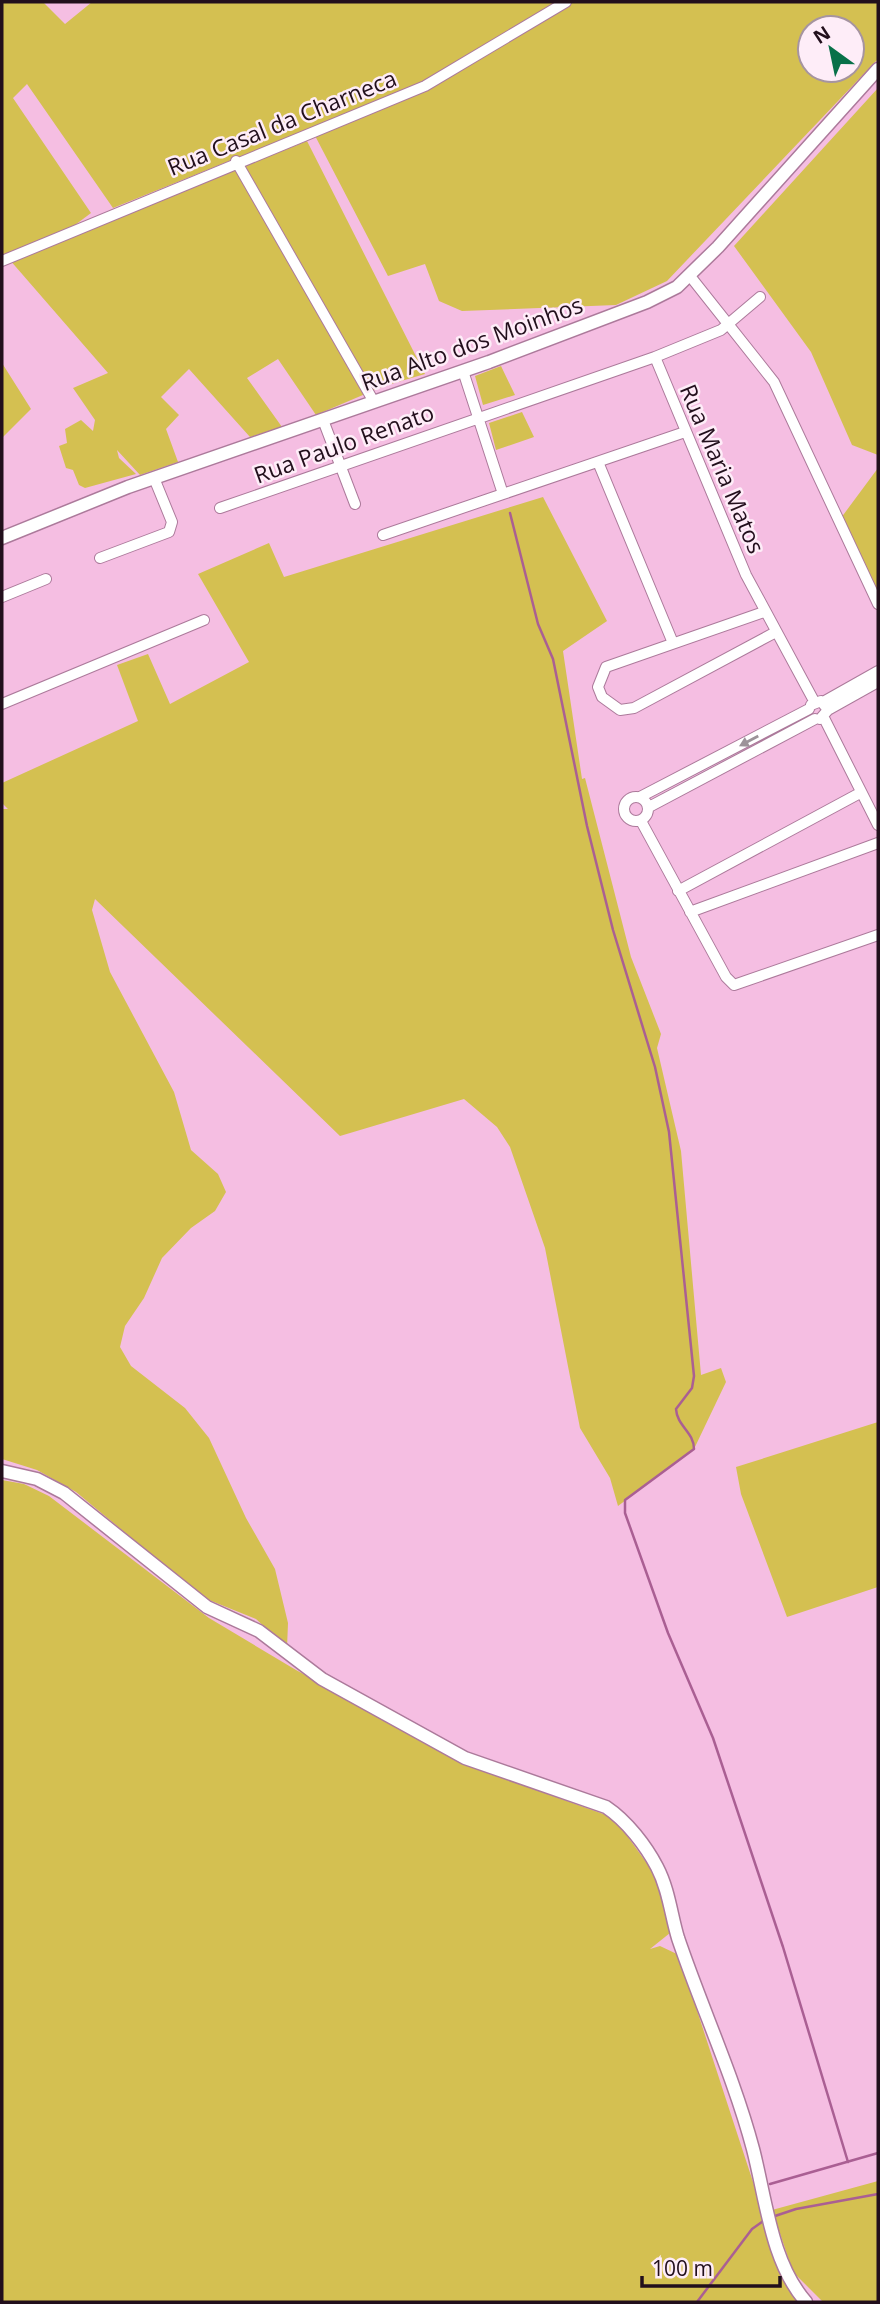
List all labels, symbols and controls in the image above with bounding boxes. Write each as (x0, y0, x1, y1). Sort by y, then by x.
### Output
north arrow (796, 14, 866, 84)
text: N (808, 20, 835, 50)
street label: Rua Casal da Charneca (162, 61, 401, 183)
street label: Rua Alto dos Moinhos (356, 288, 587, 398)
street label: Rua Maria Matos (673, 379, 773, 558)
street label: Rua Paulo Renato (249, 396, 438, 490)
one-way arrow (738, 734, 758, 746)
scale bar (642, 2244, 780, 2288)
text: 100 m (652, 2254, 713, 2282)

